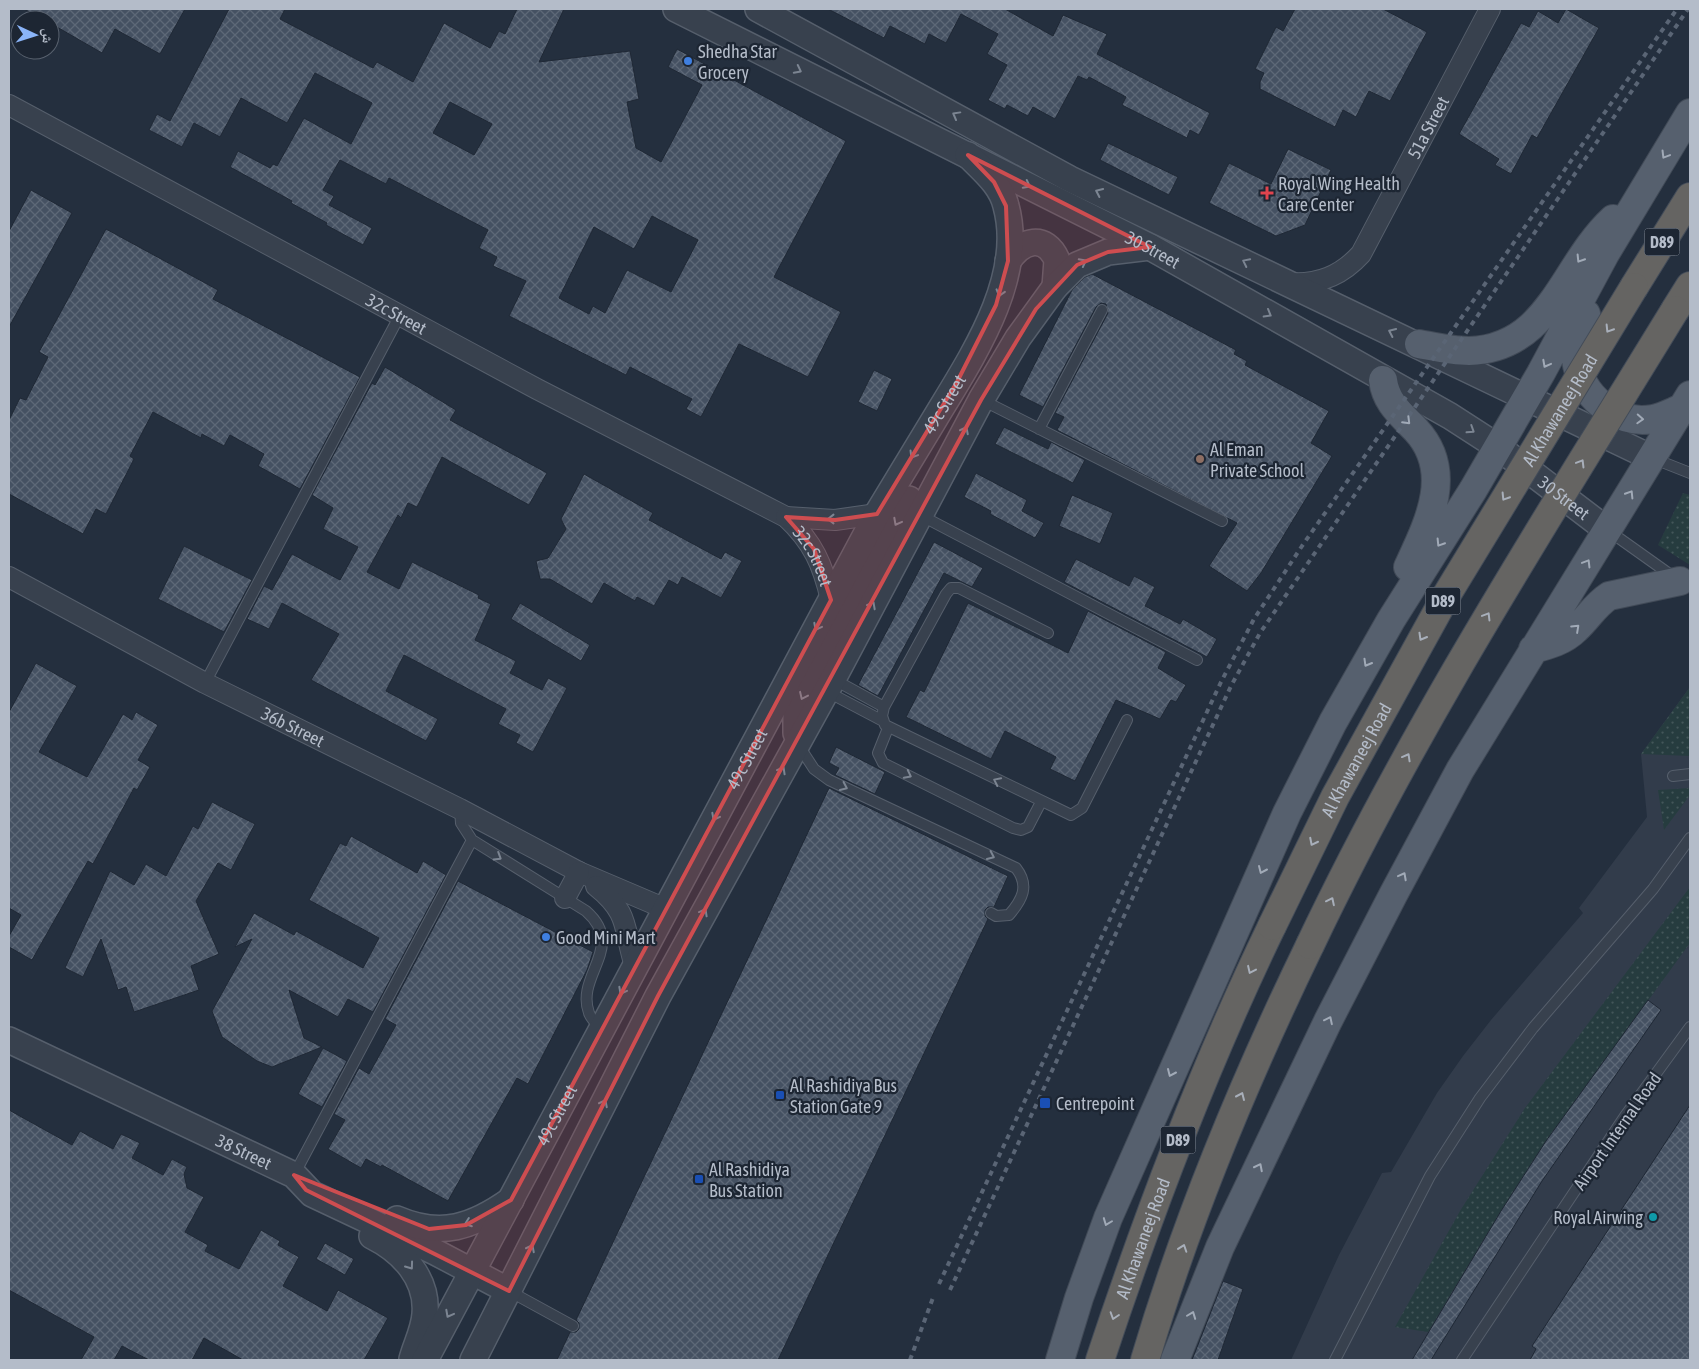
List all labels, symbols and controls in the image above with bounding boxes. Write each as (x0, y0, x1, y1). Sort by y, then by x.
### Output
north arrow (10, 10, 60, 60)
text: ش (38, 28, 56, 44)
place label: Shedha Star Grocery (698, 41, 778, 83)
marker: Shedha Star Grocery (682, 55, 694, 67)
one-way arrow (792, 64, 801, 74)
street label: 51a Street (1403, 92, 1453, 162)
one-way arrow (953, 111, 962, 121)
one-way arrow (1662, 149, 1671, 158)
place label: Royal Wing Health Care Center (1278, 173, 1400, 215)
one-way arrow (1022, 179, 1031, 189)
marker: Royal Wing Health Care Center (1260, 186, 1274, 200)
one-way arrow (1095, 188, 1104, 198)
street label: 30 Street (1122, 226, 1184, 272)
road number: D89 (1644, 228, 1680, 256)
one-way arrow (1576, 254, 1586, 263)
one-way arrow (1078, 258, 1087, 268)
one-way arrow (1242, 258, 1251, 268)
street label: 32c Street (363, 289, 430, 338)
one-way arrow (995, 289, 1005, 297)
one-way arrow (1263, 308, 1272, 318)
one-way arrow (1605, 324, 1615, 333)
one-way arrow (1389, 328, 1398, 338)
street label: Al Khawaneej Road (1517, 350, 1601, 470)
one-way arrow (1542, 359, 1552, 368)
street label: 49c Street (918, 371, 970, 437)
one-way arrow (1636, 413, 1644, 424)
one-way arrow (1401, 415, 1410, 424)
one-way arrow (1465, 423, 1474, 433)
one-way arrow (959, 427, 969, 436)
place label: Al Eman Private School (1210, 439, 1304, 481)
one-way arrow (909, 449, 919, 458)
marker: Al Eman Private School (1194, 453, 1206, 465)
one-way arrow (1575, 459, 1585, 468)
street label: 30 Street (1534, 471, 1594, 524)
one-way arrow (1623, 490, 1633, 499)
one-way arrow (1501, 491, 1511, 500)
one-way arrow (827, 514, 835, 524)
one-way arrow (893, 516, 903, 525)
street label: 32c Street (789, 521, 837, 588)
one-way arrow (1436, 538, 1446, 547)
one-way arrow (1580, 559, 1590, 568)
road number: D89 (1426, 588, 1460, 614)
one-way arrow (866, 601, 876, 610)
one-way arrow (1481, 613, 1491, 622)
one-way arrow (813, 622, 823, 631)
one-way arrow (1570, 625, 1579, 634)
one-way arrow (1419, 631, 1429, 640)
one-way arrow (1363, 657, 1373, 666)
one-way arrow (799, 691, 810, 700)
street label: Al Khawaneej Road (1316, 699, 1395, 821)
street label: 36b Street (258, 702, 328, 751)
street label: 49c Street (722, 725, 771, 792)
one-way arrow (1400, 753, 1410, 762)
one-way arrow (776, 766, 786, 775)
one-way arrow (903, 769, 912, 779)
one-way arrow (993, 776, 1002, 787)
one-way arrow (839, 781, 848, 792)
one-way arrow (711, 812, 721, 821)
one-way arrow (1309, 837, 1319, 846)
one-way arrow (493, 850, 502, 860)
one-way arrow (986, 850, 995, 860)
one-way arrow (1258, 865, 1269, 874)
one-way arrow (1397, 872, 1407, 881)
one-way arrow (1325, 897, 1335, 906)
one-way arrow (697, 908, 707, 917)
place label: Good Mini Mart (556, 927, 656, 948)
marker: Good Mini Mart (540, 931, 552, 943)
one-way arrow (1246, 965, 1257, 974)
one-way arrow (618, 986, 628, 995)
one-way arrow (1323, 1016, 1333, 1025)
one-way arrow (1167, 1068, 1178, 1077)
street label: Airport Internal Road (1569, 1068, 1665, 1194)
place label: Al Rashidiya Bus Station Gate 9 (790, 1075, 897, 1117)
street label: 49c Street (531, 1081, 581, 1149)
marker: Al Rashidiya Bus Station Gate 9 (774, 1089, 786, 1101)
one-way arrow (1235, 1092, 1246, 1101)
place label: Centrepoint (1056, 1093, 1135, 1114)
marker: Centrepoint (1038, 1096, 1052, 1110)
one-way arrow (598, 1099, 608, 1108)
road number: D89 (1160, 1126, 1196, 1154)
street label: 38 Street (213, 1129, 275, 1173)
place label: Al Rashidiya Bus Station (709, 1159, 790, 1201)
one-way arrow (1253, 1163, 1263, 1172)
marker: Al Rashidiya Bus Station (693, 1173, 705, 1185)
street label: Al Khawaneej Road (1111, 1175, 1174, 1301)
place label: Royal Airwing (1553, 1207, 1643, 1228)
marker: Royal Airwing (1647, 1211, 1659, 1223)
one-way arrow (464, 1217, 473, 1227)
one-way arrow (1103, 1218, 1113, 1226)
one-way arrow (525, 1244, 536, 1253)
one-way arrow (1177, 1244, 1187, 1252)
one-way arrow (404, 1260, 413, 1270)
one-way arrow (445, 1309, 455, 1318)
one-way arrow (1186, 1311, 1196, 1319)
one-way arrow (1110, 1312, 1120, 1320)

